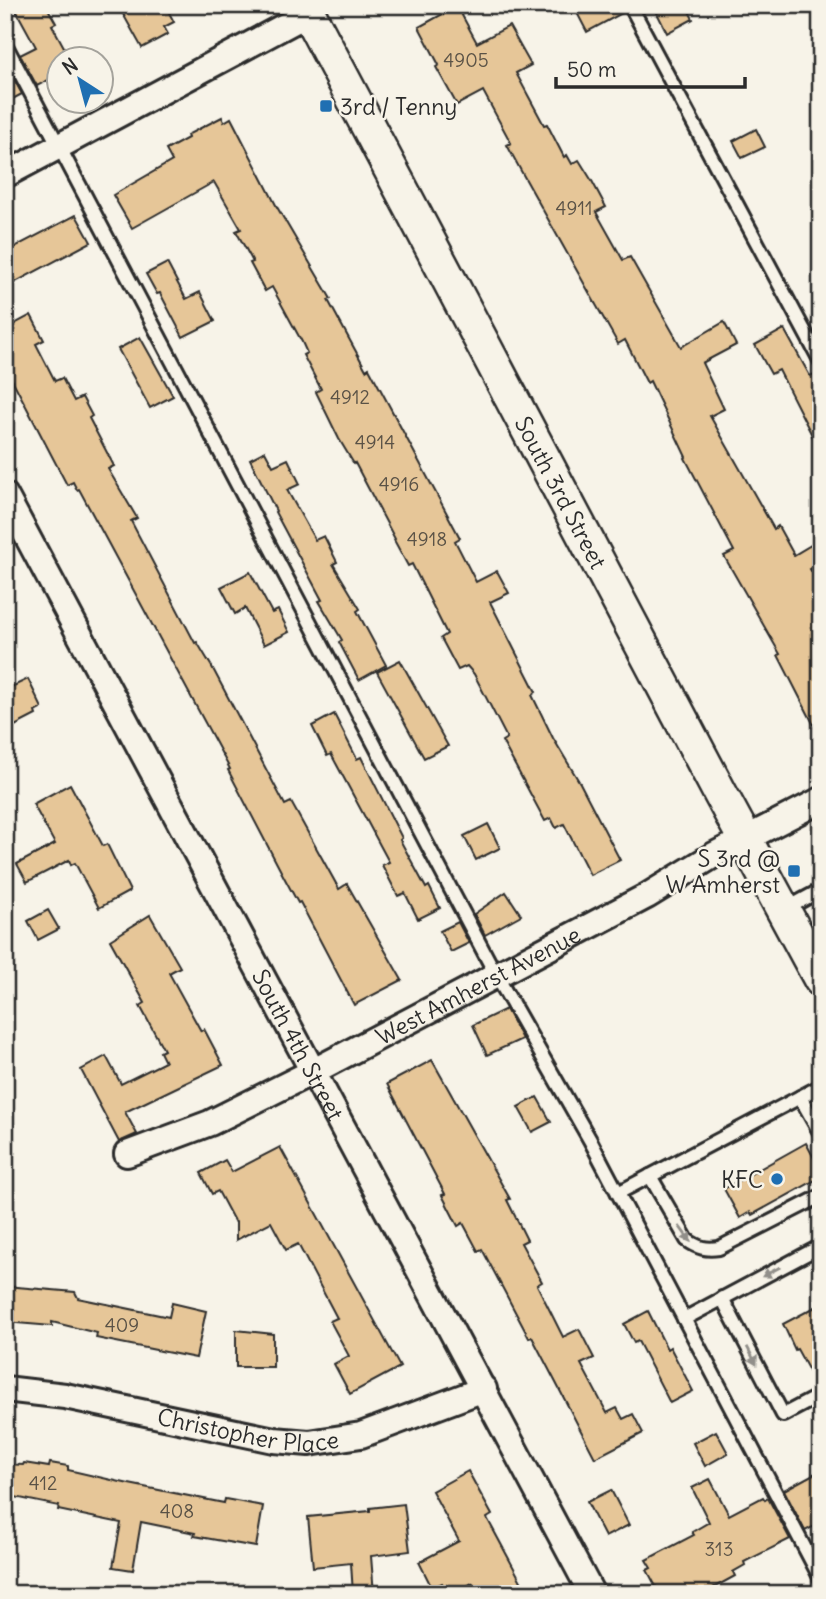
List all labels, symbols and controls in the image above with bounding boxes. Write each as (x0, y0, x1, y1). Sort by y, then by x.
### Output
north arrow (46, 46, 116, 116)
scale bar (556, 46, 746, 90)
house number: 4905 (443, 48, 489, 72)
text: N (58, 53, 82, 80)
text: 50 m (567, 56, 616, 83)
place label: 3rd / Tenny (340, 92, 457, 121)
marker: 3rd / Tenny (318, 98, 334, 114)
house number: 4911 (556, 196, 593, 220)
house number: 4912 (330, 385, 370, 409)
street label: South 3rd Street (509, 411, 613, 574)
house number: 4914 (355, 430, 395, 454)
house number: 4916 (379, 472, 419, 496)
house number: 4918 (407, 527, 447, 551)
place label: S 3rd @ W Amherst (665, 844, 780, 899)
marker: S 3rd @ W Amherst (786, 863, 802, 879)
street label: West Amherst Avenue (371, 919, 585, 1051)
street label: South 4th Street (246, 964, 351, 1125)
place label: KFC (721, 1165, 763, 1194)
marker: KFC (769, 1171, 785, 1187)
one-way arrow (678, 1225, 692, 1244)
one-way arrow (761, 1266, 781, 1278)
house number: 409 (105, 1313, 139, 1337)
one-way arrow (746, 1347, 758, 1366)
street label: Christopher Place (155, 1401, 341, 1458)
house number: 412 (29, 1471, 57, 1495)
house number: 408 (160, 1499, 194, 1523)
house number: 313 (705, 1537, 733, 1561)

